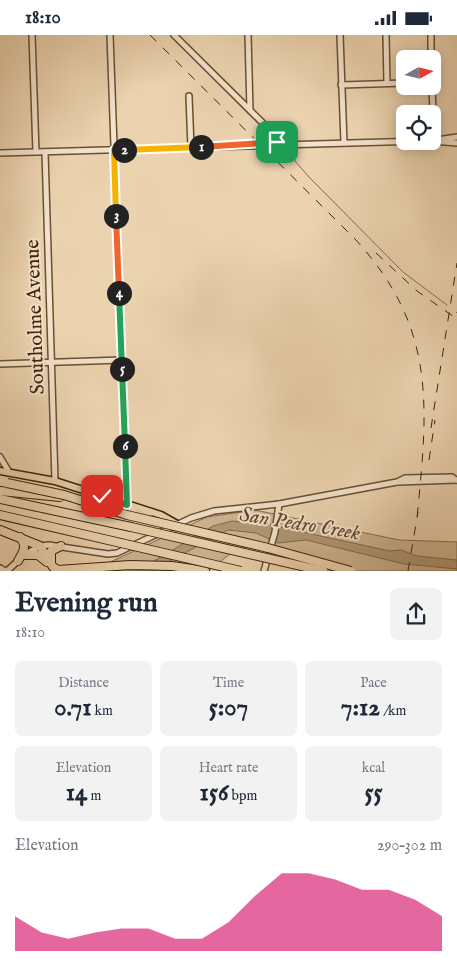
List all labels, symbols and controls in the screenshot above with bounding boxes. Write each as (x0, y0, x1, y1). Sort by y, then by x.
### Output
text: 18:10 (25, 6, 61, 30)
north arrow (396, 50, 441, 95)
map controls (396, 50, 441, 150)
button: locate (396, 105, 441, 150)
pin (256, 121, 298, 163)
icon: arrive (263, 128, 291, 156)
pin: 1 (188, 135, 214, 159)
pin: 2 (112, 137, 136, 163)
text: 1 (199, 138, 204, 156)
text: 2 (121, 141, 128, 159)
pin: 3 (104, 203, 128, 229)
text: 3 (114, 207, 119, 225)
street label: Southolme Avenue (20, 239, 51, 395)
pin: 4 (106, 281, 132, 305)
text: 4 (116, 284, 123, 302)
pin: 5 (110, 357, 134, 381)
text: 5 (120, 360, 125, 378)
pin: 6 (112, 433, 138, 459)
text: 6 (123, 437, 128, 455)
pin (81, 475, 123, 517)
icon: check (88, 482, 116, 510)
water label: San Pedro Creek (237, 502, 363, 547)
text: Evening run (15, 586, 158, 621)
button: share (390, 588, 442, 640)
text: 18:10 (15, 623, 45, 643)
text: Distance (58, 674, 109, 692)
text: Time (213, 674, 244, 692)
text: Pace (360, 674, 387, 692)
text: 0.71 (54, 692, 91, 724)
text: 5:07 (209, 692, 248, 724)
text: 7:12 (341, 692, 380, 724)
text: km (91, 702, 113, 720)
text: /km (380, 702, 406, 720)
text: Elevation (56, 759, 111, 777)
text: Heart rate (199, 759, 258, 777)
text: kcal (362, 759, 385, 777)
text: 14 (66, 777, 87, 809)
text: 156 (200, 777, 228, 809)
text: 55 (364, 777, 383, 809)
text: m (87, 787, 101, 805)
text: bpm (228, 787, 257, 805)
text: Elevation (15, 836, 78, 856)
text: 290–302 m (377, 836, 442, 856)

